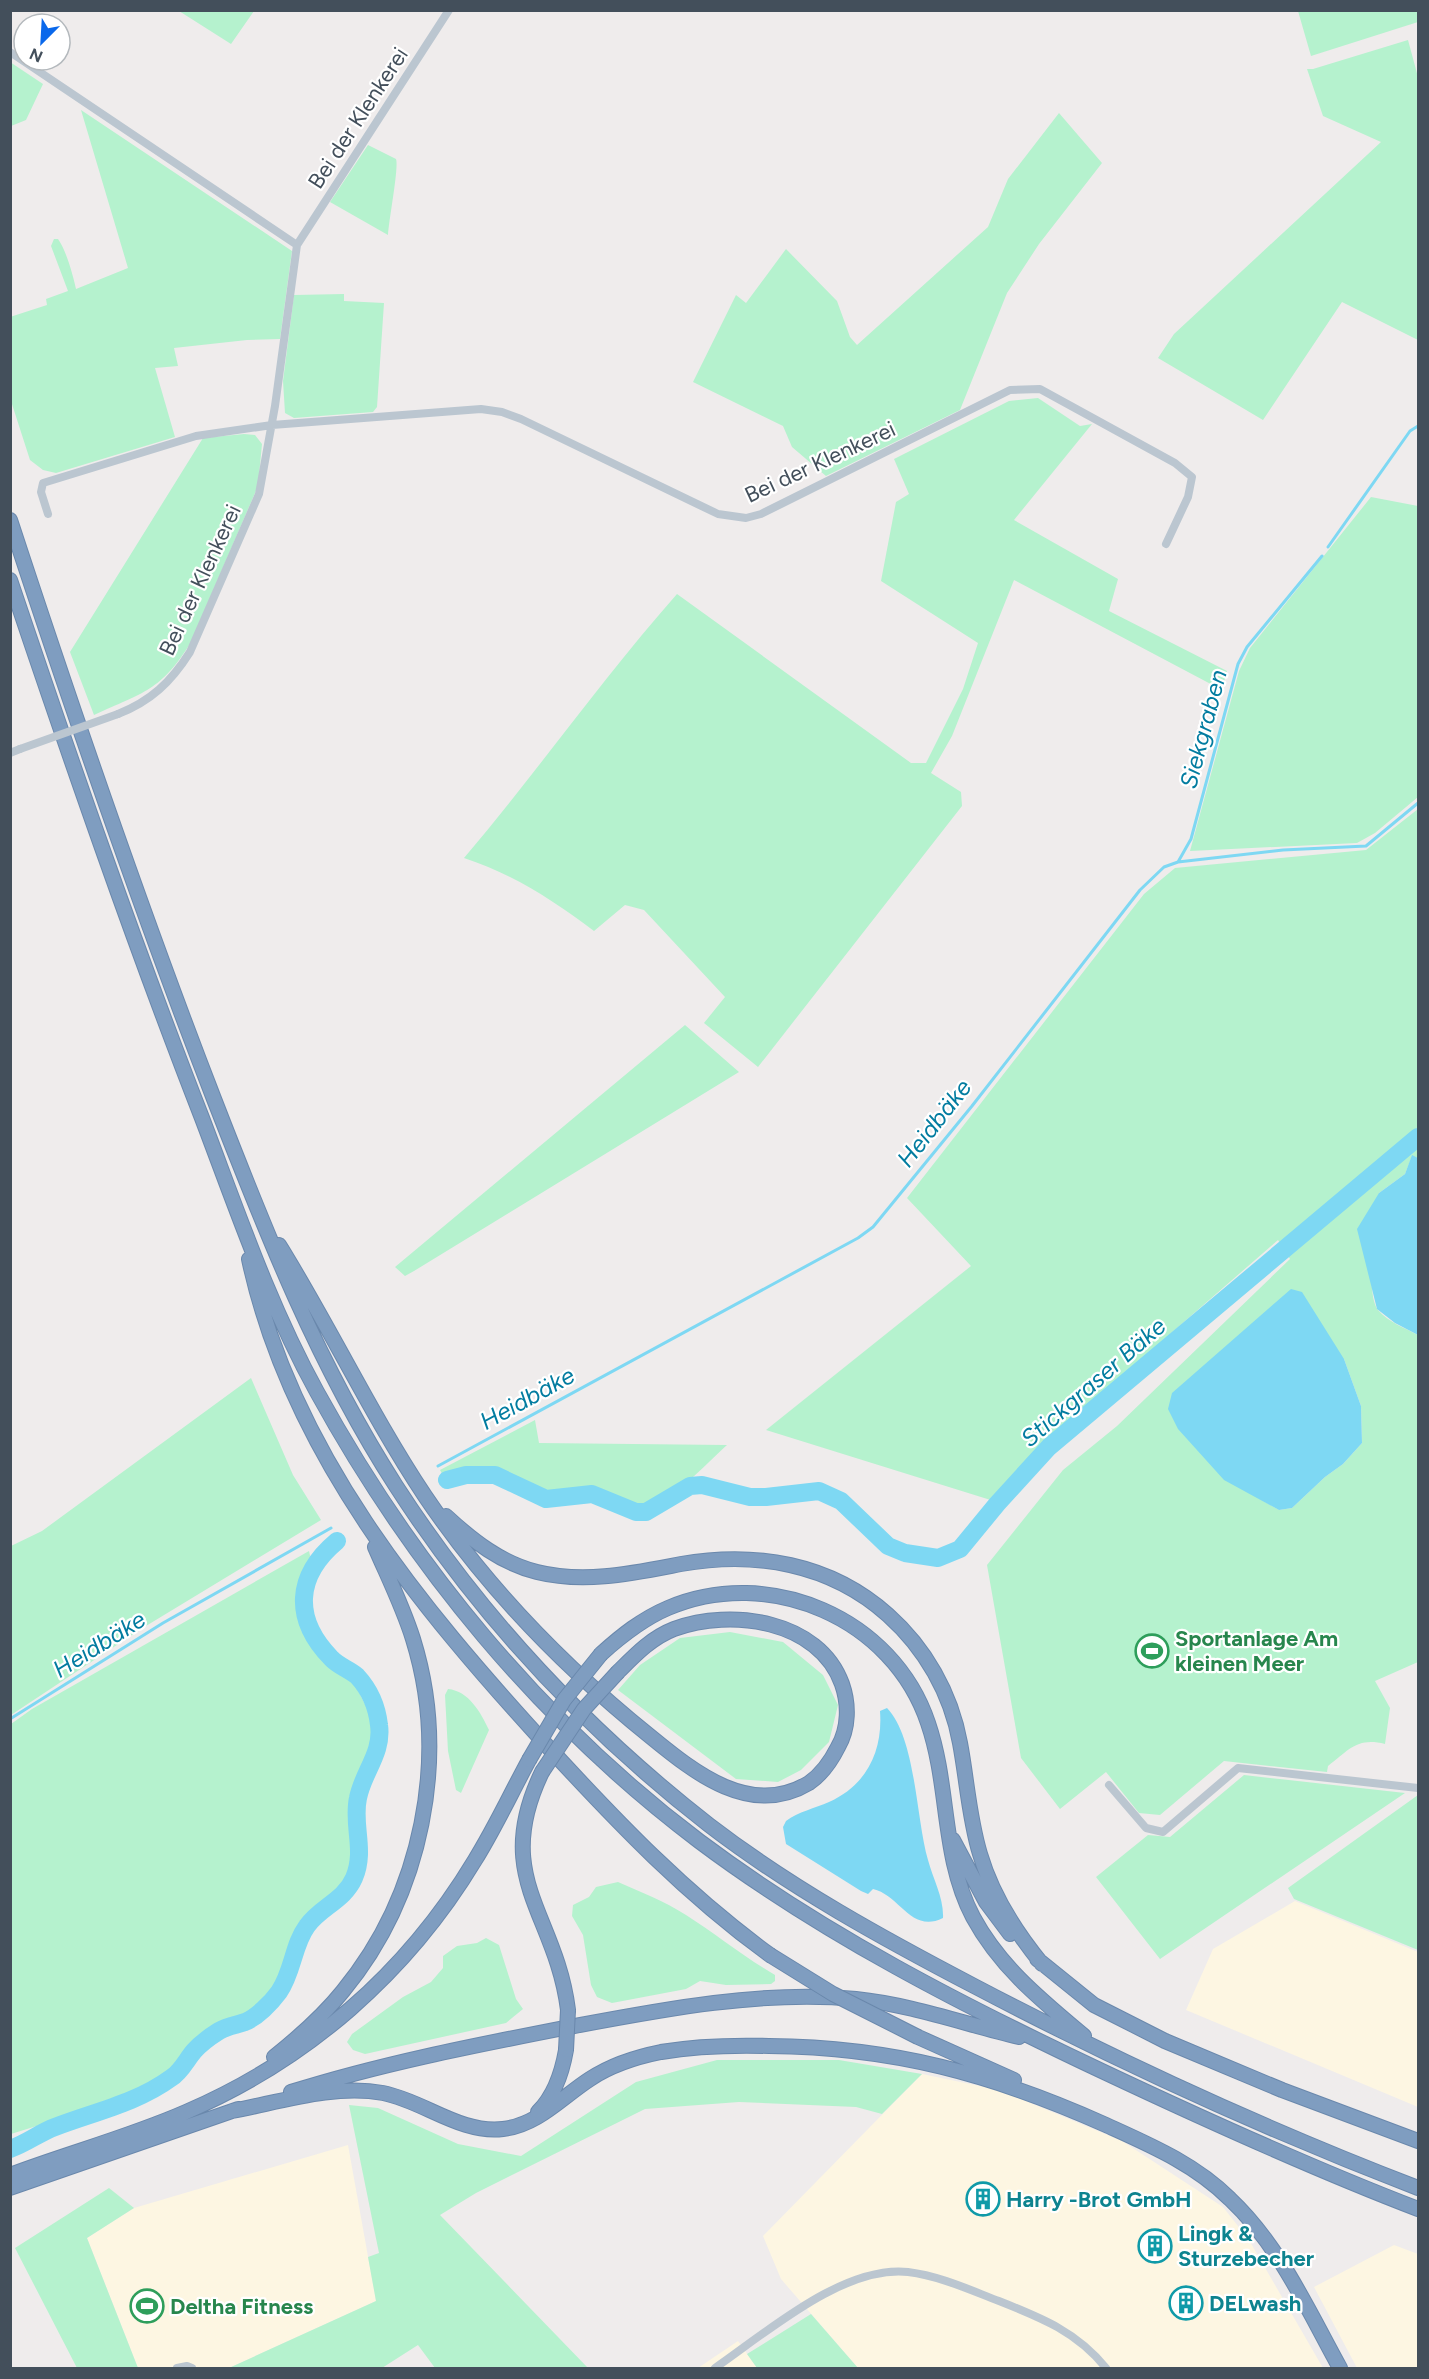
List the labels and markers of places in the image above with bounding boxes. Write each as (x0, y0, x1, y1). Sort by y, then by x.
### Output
place label: Sportanlage Am kleinen Meer (1175, 1625, 1338, 1677)
sports icon: Sportanlage Am kleinen Meer (1134, 1633, 1170, 1669)
building icon: Harry -Brot GmbH (965, 2181, 1001, 2217)
place label: Harry -Brot GmbH (1006, 2186, 1192, 2213)
place label: Lingk & Sturzebecher (1178, 2220, 1315, 2272)
building icon: Lingk & Sturzebecher (1137, 2228, 1173, 2264)
building icon: DELwash (1168, 2285, 1204, 2321)
sports icon: Deltha Fitness (129, 2288, 165, 2324)
place label: DELwash (1209, 2290, 1301, 2317)
place label: Deltha Fitness (170, 2293, 313, 2320)

